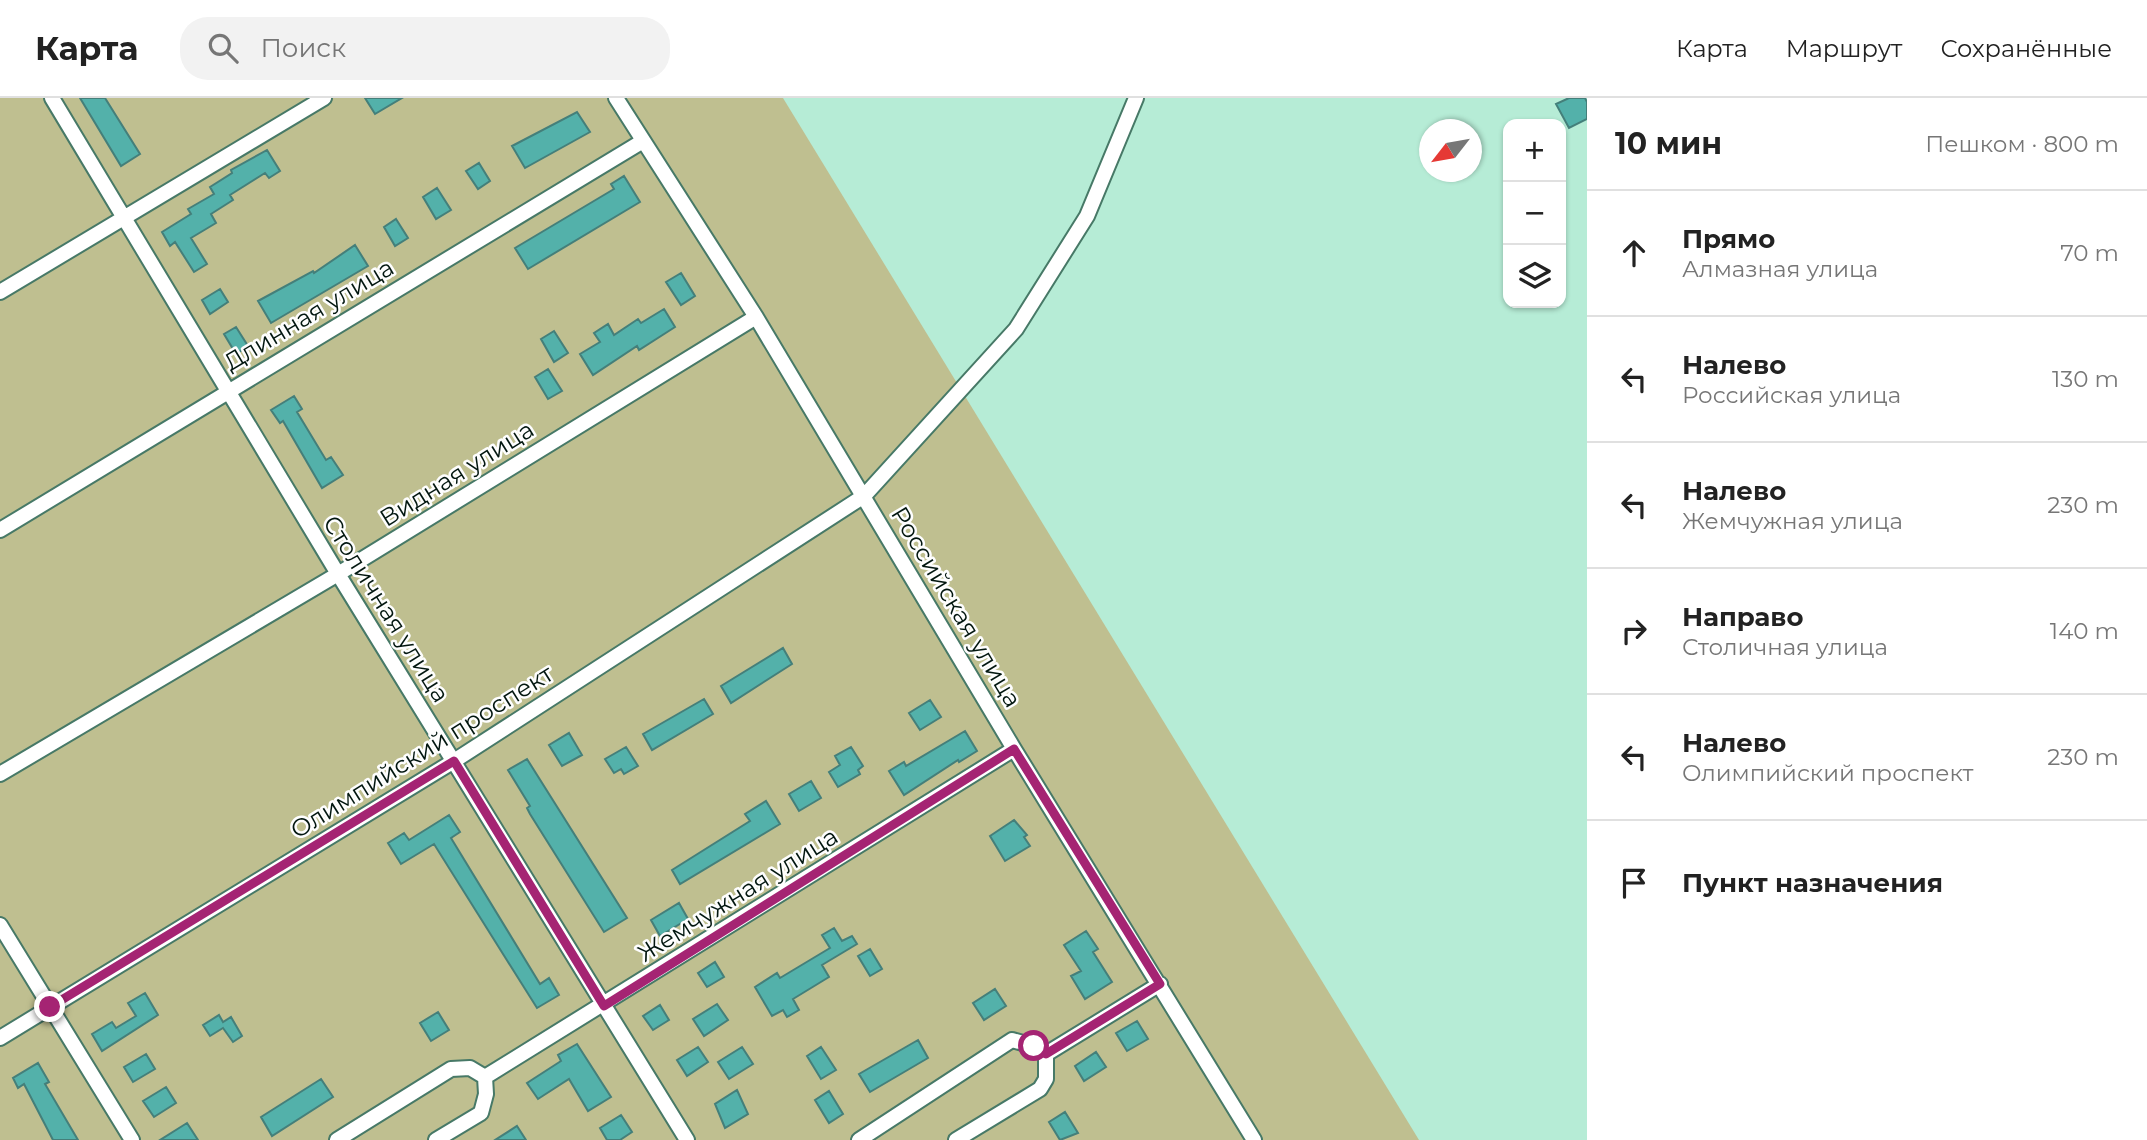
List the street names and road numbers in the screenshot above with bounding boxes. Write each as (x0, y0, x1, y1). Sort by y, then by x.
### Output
street label: Длинная улица (219, 252, 399, 377)
street label: Видная улица (374, 415, 539, 533)
street label: Российская улица (885, 501, 1028, 712)
street label: Столичная улица (317, 510, 456, 708)
street label: Олимпийский проспект (285, 658, 559, 844)
street label: Жемчужная улица (632, 821, 843, 968)

